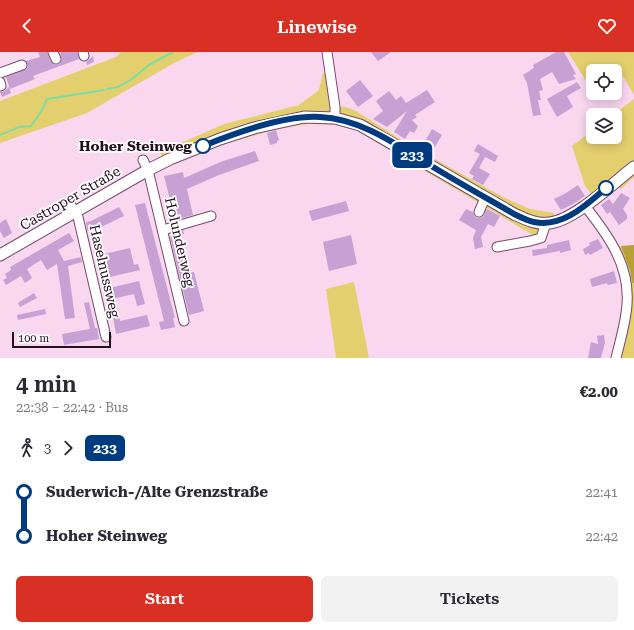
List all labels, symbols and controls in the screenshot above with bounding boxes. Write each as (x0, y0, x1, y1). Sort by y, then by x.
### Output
icon: back (16, 15, 38, 37)
icon: heart (596, 15, 618, 37)
text: Linewise (277, 16, 357, 37)
map controls (586, 64, 622, 144)
button: locate (586, 64, 622, 100)
button: layers (586, 108, 622, 144)
place label: Hoher Steinweg (79, 138, 192, 154)
marker: Hoher Steinweg (195, 138, 211, 154)
line badge: 233 (389, 142, 435, 168)
text: 233 (400, 147, 424, 163)
street label: Castroper Straße (17, 163, 123, 233)
unlabelled marker (598, 180, 614, 196)
street label: Holunderweg (162, 195, 198, 289)
street label: Haselnussweg (86, 223, 124, 319)
scale bar (12, 330, 111, 349)
text: 100 m (18, 332, 49, 345)
text: 4 min (16, 372, 77, 397)
text: €2.00 (580, 383, 618, 401)
text: 22:38 – 22:42 · Bus (16, 400, 128, 415)
icon: walk (16, 437, 38, 459)
icon: forward (57, 437, 79, 459)
text: 233 (93, 440, 117, 456)
text: 3 (44, 441, 51, 456)
text: Suderwich-/Alte Grenzstraße (46, 483, 268, 501)
text: 22:41 (586, 485, 618, 500)
text: Hoher Steinweg (46, 527, 167, 545)
text: 22:42 (586, 529, 618, 544)
button: Start (16, 576, 313, 622)
button: Tickets (321, 576, 618, 622)

